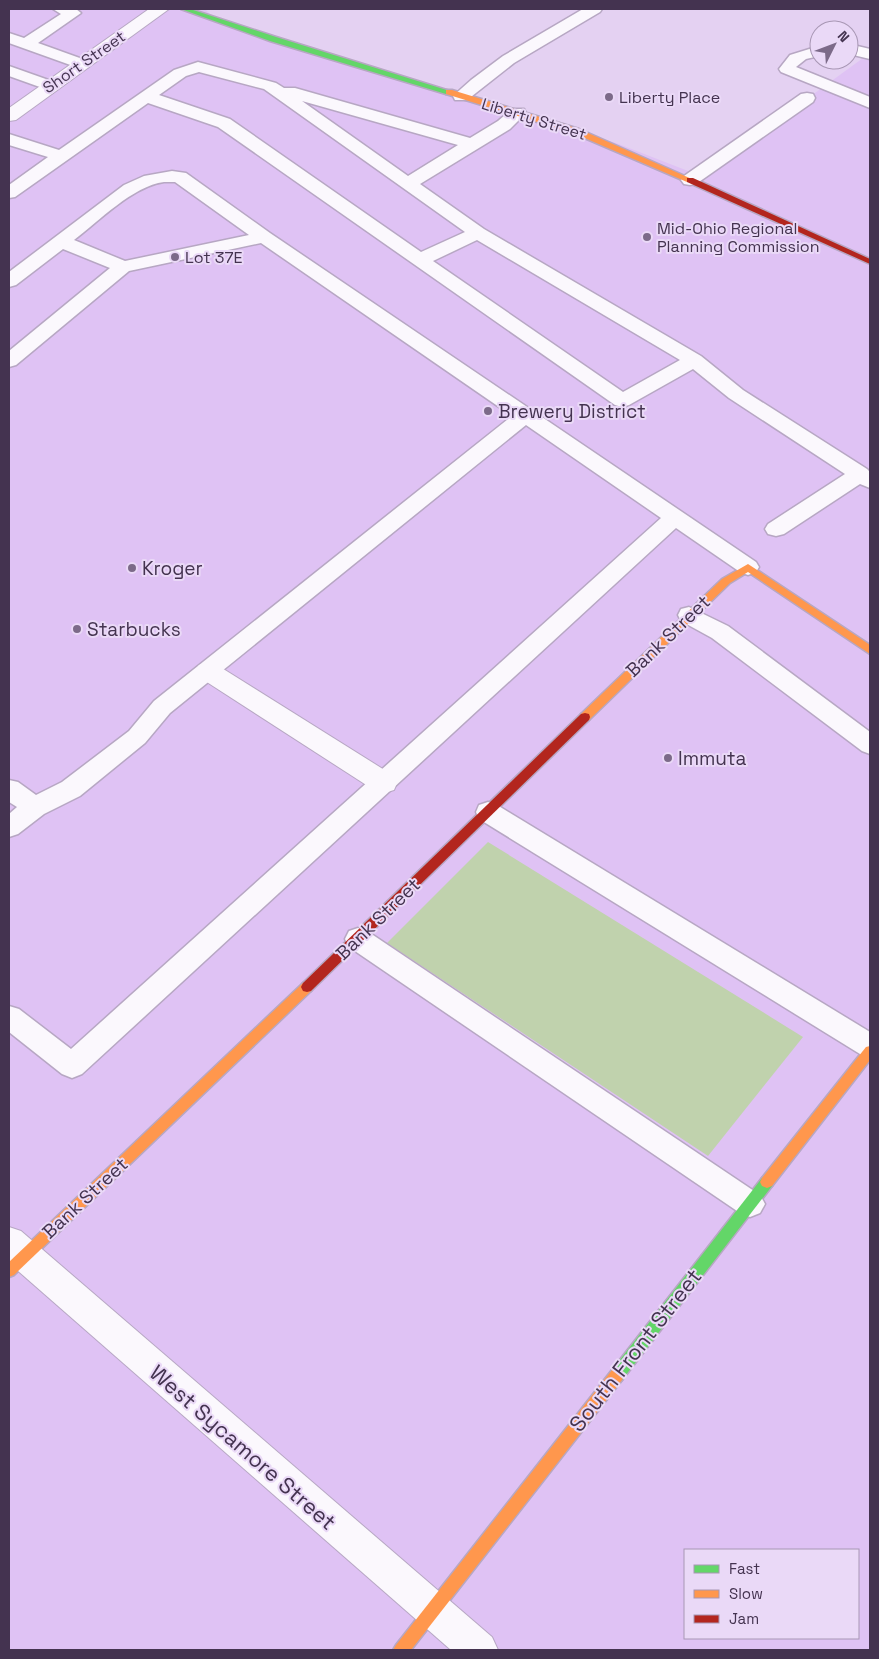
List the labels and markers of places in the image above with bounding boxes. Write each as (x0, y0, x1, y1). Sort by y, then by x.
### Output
place label: Liberty Place (619, 87, 720, 108)
marker: Liberty Place (603, 91, 615, 103)
place label: Mid-Ohio Regional Planning Commission (657, 218, 820, 257)
marker: Mid-Ohio Regional Planning Commission (641, 231, 653, 243)
place label: Lot 37E (185, 247, 242, 268)
marker: Lot 37E (169, 251, 181, 263)
place label: Brewery District (498, 399, 646, 424)
marker: Brewery District (482, 405, 494, 417)
place label: Kroger (142, 556, 203, 581)
marker: Kroger (126, 562, 138, 574)
place label: Starbucks (87, 617, 181, 642)
marker: Starbucks (71, 623, 83, 635)
place label: Immuta (678, 746, 746, 771)
marker: Immuta (662, 752, 674, 764)

